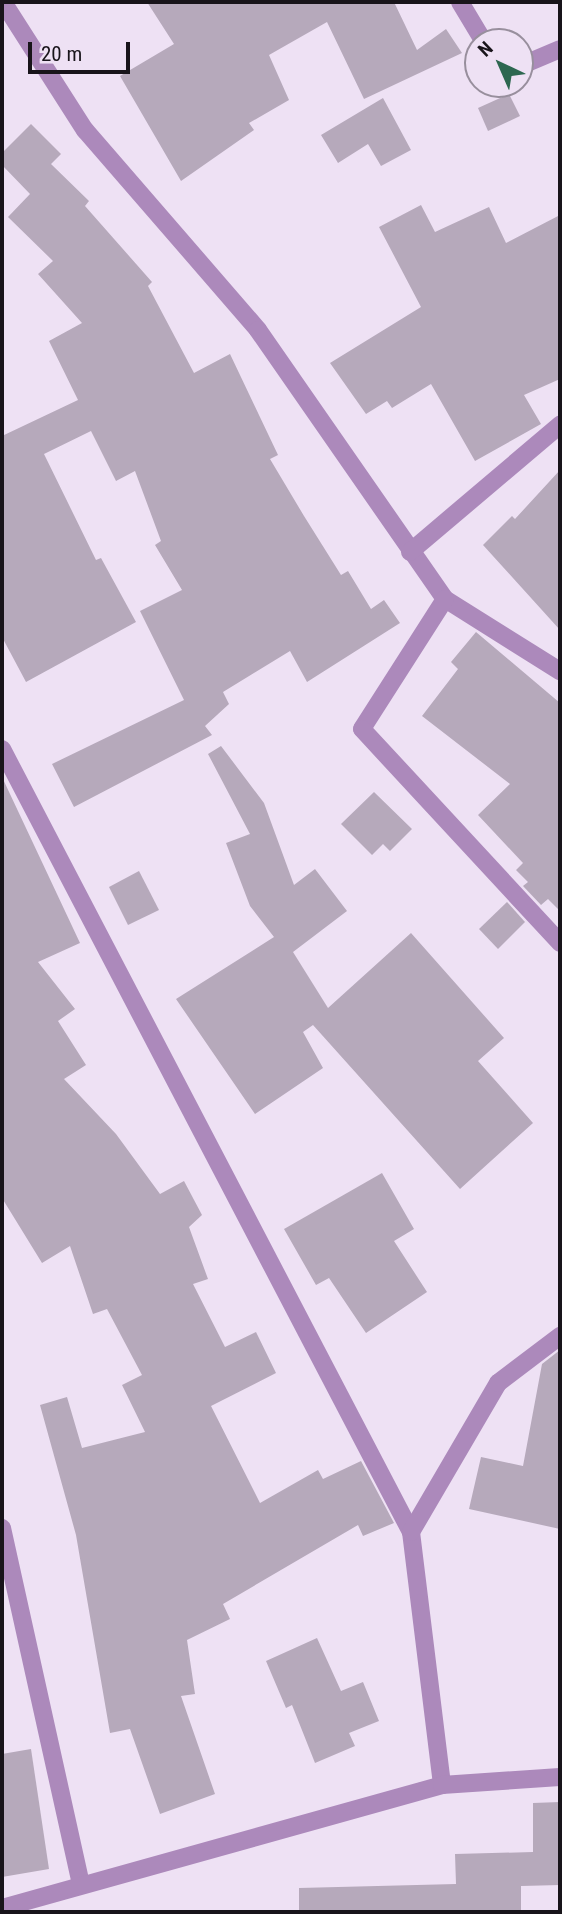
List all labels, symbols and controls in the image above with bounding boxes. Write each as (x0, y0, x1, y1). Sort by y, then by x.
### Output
scale bar (32, 28, 133, 72)
north arrow (464, 28, 534, 98)
text: N (473, 37, 498, 61)
text: 20 m (41, 42, 82, 66)

